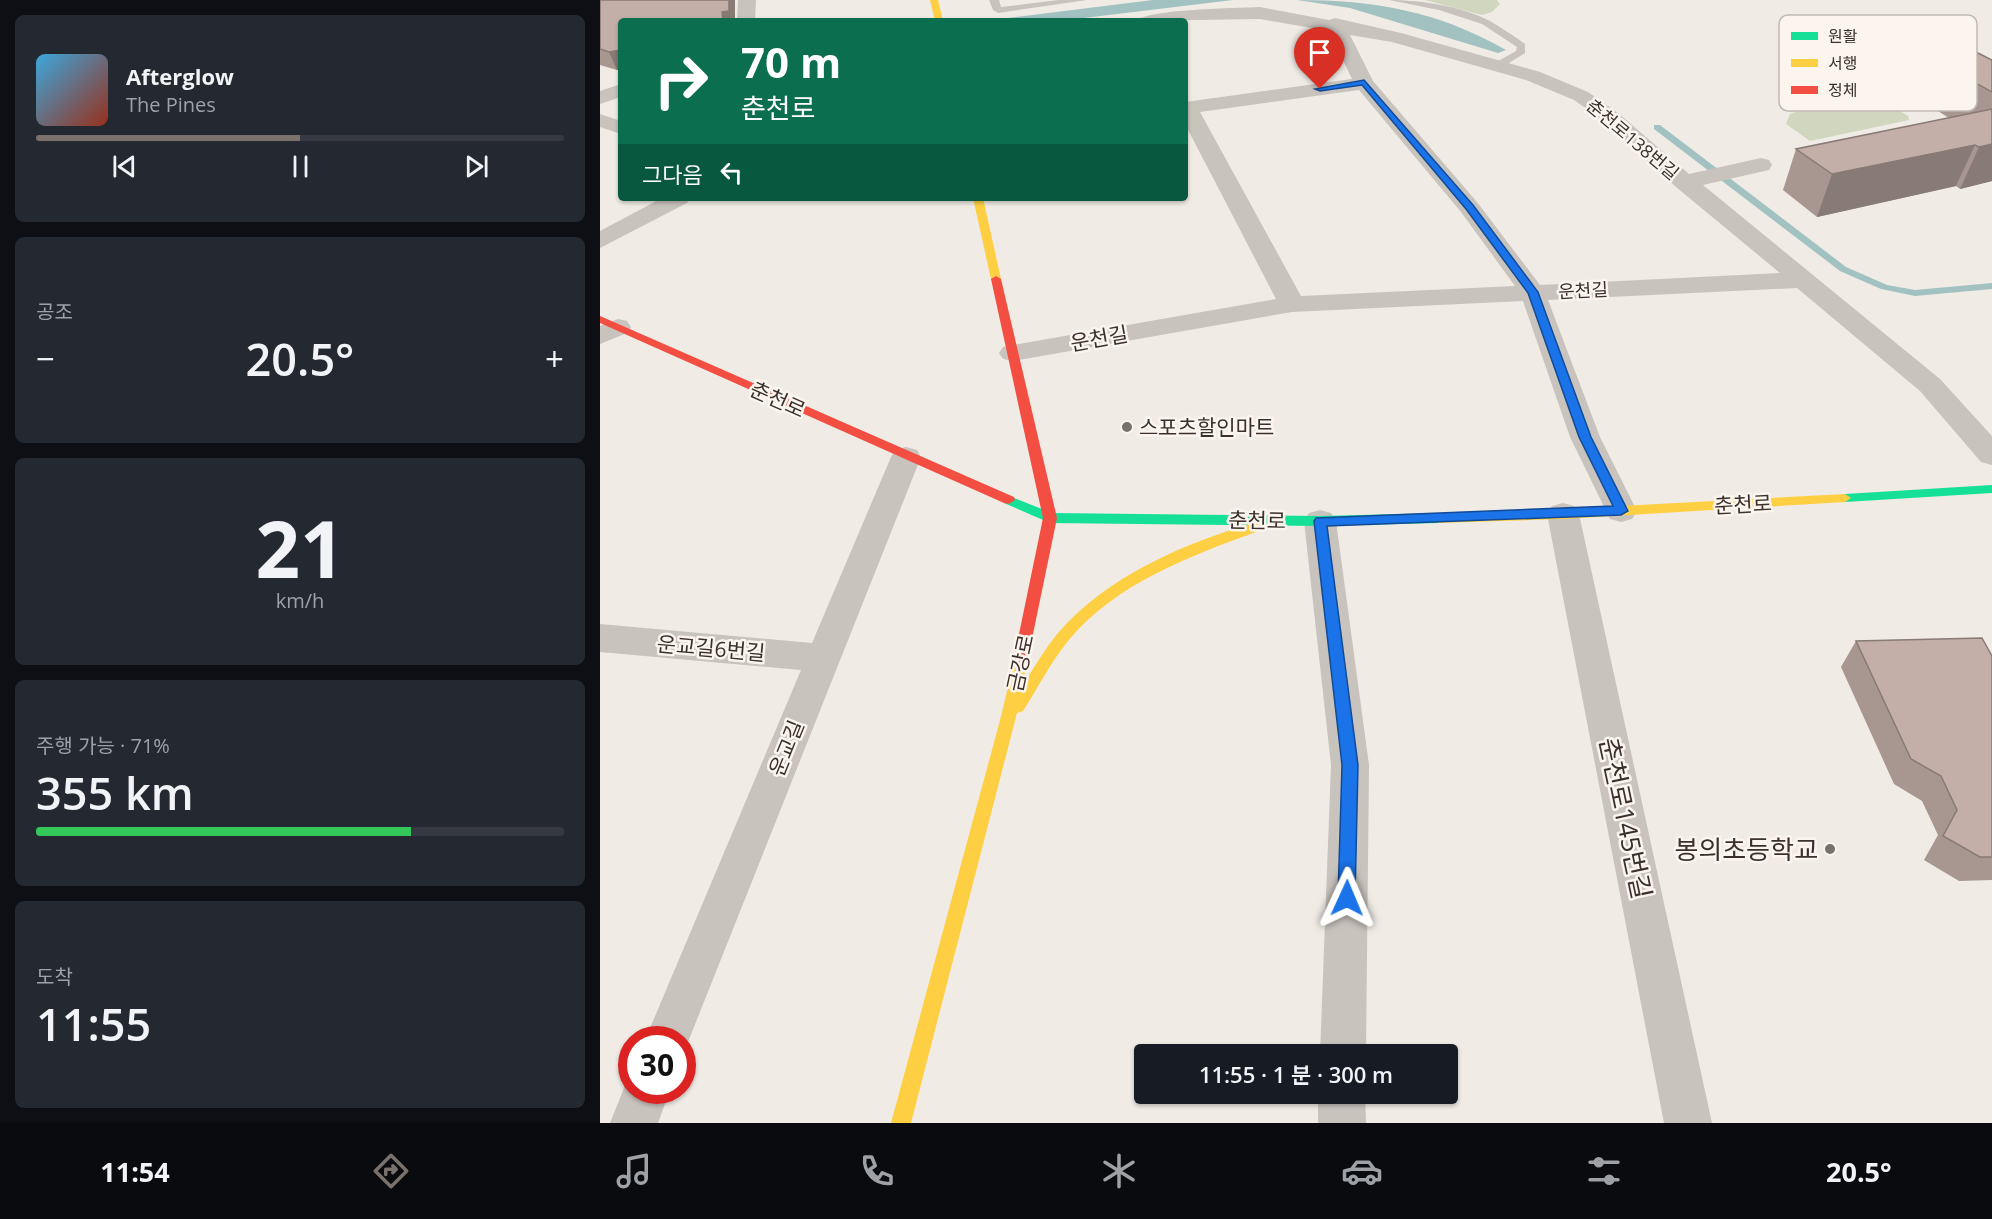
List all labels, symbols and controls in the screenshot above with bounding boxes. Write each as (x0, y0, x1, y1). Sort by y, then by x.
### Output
legend (1779, 15, 1977, 111)
text: 원활 (1828, 25, 1858, 47)
pin (1294, 27, 1345, 89)
text: 70 m (741, 33, 841, 90)
icon: arrive (1303, 36, 1336, 69)
icon: right (642, 42, 720, 120)
text: 서행 (1828, 52, 1857, 74)
text: Afterglow (126, 61, 234, 91)
text: 정체 (1828, 79, 1857, 101)
text: 춘천로 (741, 89, 816, 126)
text: The Pines (126, 91, 216, 118)
street label: 춘천로138번길 (1582, 93, 1684, 185)
icon: previous (108, 150, 141, 183)
icon: pause (284, 150, 317, 183)
icon: next (460, 150, 493, 183)
icon: left (715, 156, 748, 189)
text: 그다음 (642, 159, 703, 189)
street label: 운천길 (1558, 277, 1608, 303)
text: 공조 (36, 298, 73, 325)
street label: 운천길 (1068, 319, 1130, 357)
text: 20.5° (246, 328, 354, 389)
text: − (36, 336, 55, 381)
text: + (545, 336, 564, 381)
street label: 춘천로 (746, 374, 810, 424)
place label: 스포츠할인마트 (1139, 413, 1274, 441)
marker: 스포츠할인마트 (1120, 420, 1134, 434)
street label: 춘천로 (1713, 489, 1773, 519)
text: 21 (255, 495, 345, 601)
street label: 춘천로 (1228, 505, 1286, 535)
text: km/h (276, 587, 324, 614)
street label: 운교길6번길 (656, 629, 766, 667)
street label: 금강로 (1000, 632, 1040, 694)
street label: 운교길 (762, 716, 810, 780)
text: 주행 가능 · 71% (36, 732, 170, 759)
street label: 춘천로145번길 (1591, 734, 1661, 902)
text: 355 km (36, 762, 194, 823)
place label: 봉의초등학교 (1674, 831, 1818, 867)
marker: 봉의초등학교 (1823, 842, 1837, 856)
position arrow (1315, 866, 1379, 930)
text: 도착 (36, 963, 73, 990)
text: 11:55 (36, 993, 151, 1054)
speed limit sign: 30 (618, 1026, 696, 1104)
text: 11:55 · 1 분 · 300 m (1199, 1059, 1393, 1089)
icon: directions (370, 1150, 412, 1192)
icon: music (613, 1150, 655, 1192)
icon: phone (856, 1150, 898, 1192)
icon: climate (1098, 1150, 1140, 1192)
icon: car (1341, 1150, 1383, 1192)
icon: filters (1583, 1150, 1625, 1192)
text: 11:54 (100, 1153, 170, 1190)
text: 20.5° (1826, 1153, 1892, 1190)

